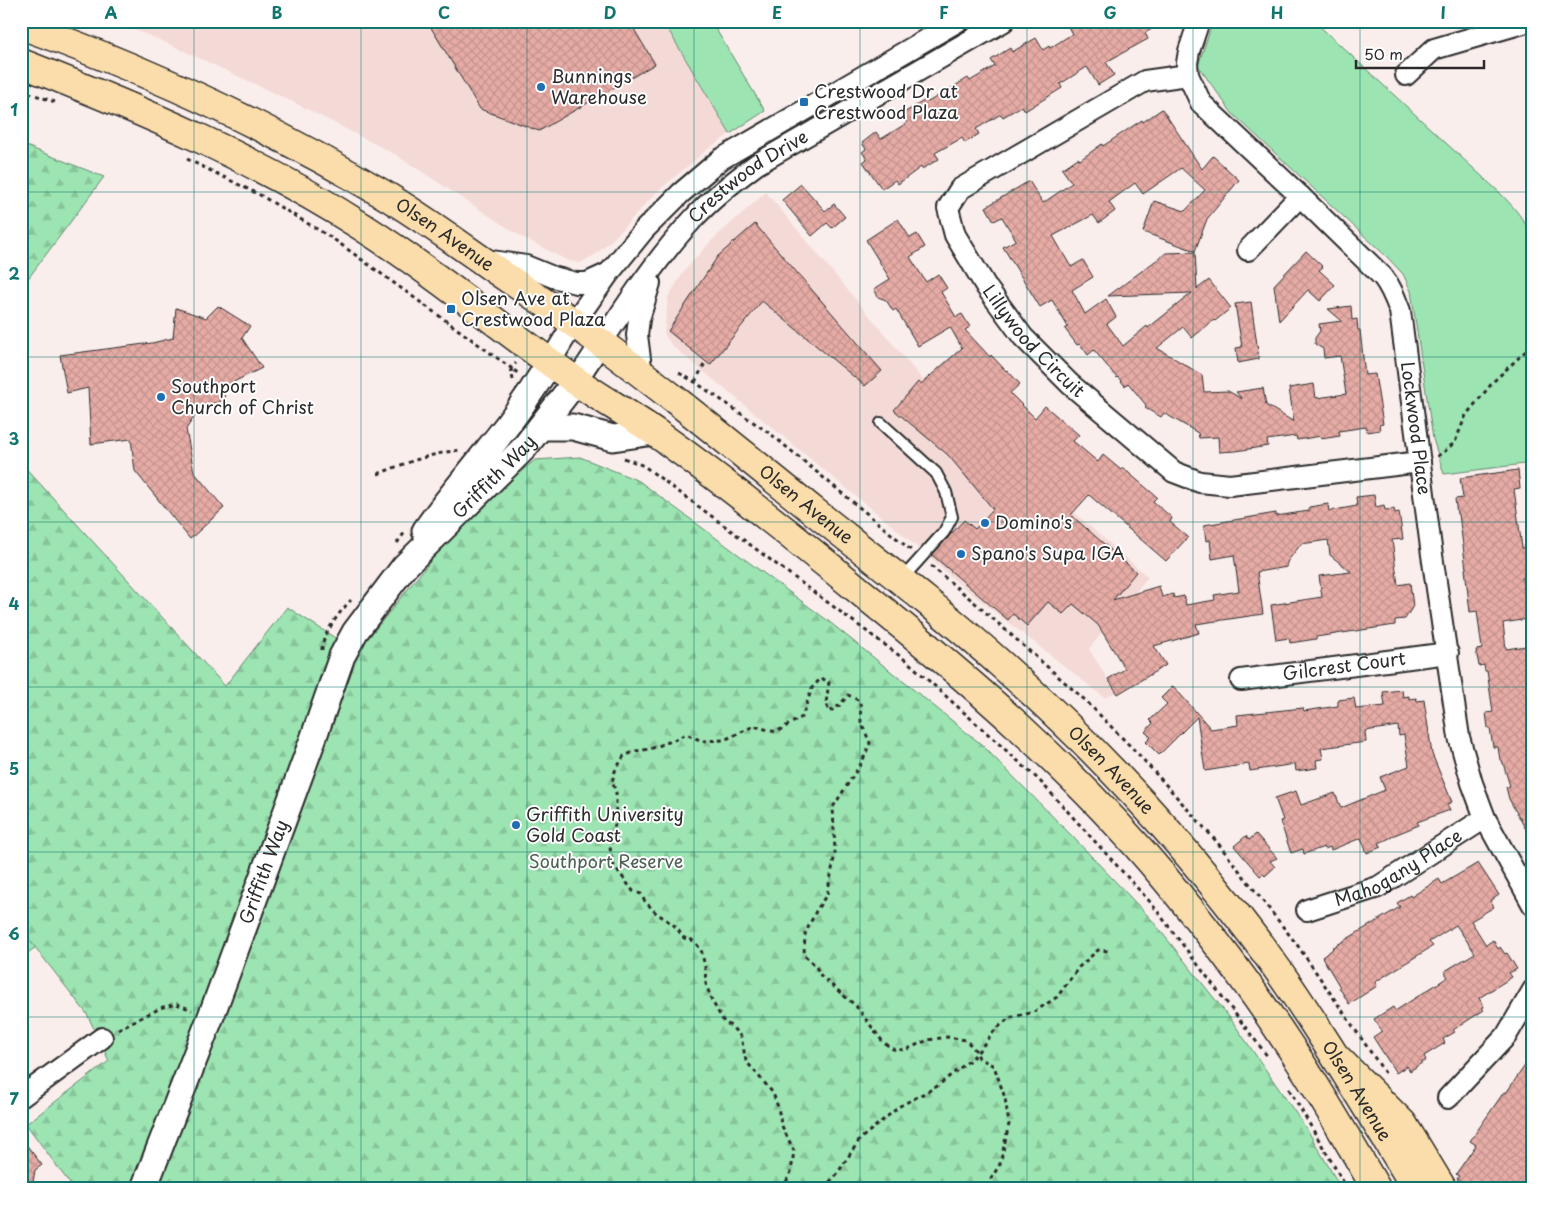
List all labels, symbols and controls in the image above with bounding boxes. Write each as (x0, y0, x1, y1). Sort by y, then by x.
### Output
text: A (105, 0, 118, 24)
text: B (272, 0, 283, 24)
text: C (438, 0, 450, 24)
text: D (604, 0, 616, 24)
text: E (772, 0, 782, 24)
text: F (939, 0, 949, 24)
text: G (1103, 0, 1117, 24)
text: H (1271, 0, 1283, 24)
text: I (1440, 0, 1446, 24)
scale bar (1356, 38, 1484, 70)
text: 50 m (1364, 42, 1403, 65)
place label: Bunnings Warehouse (551, 62, 647, 110)
place label: Crestwood Dr at Crestwood Plaza (814, 77, 959, 125)
marker: Bunnings Warehouse (535, 81, 547, 93)
marker: Crestwood Dr at Crestwood Plaza (798, 96, 810, 108)
text: 1 (10, 97, 18, 121)
street label: Crestwood Drive (681, 122, 813, 229)
street label: Olsen Avenue (391, 190, 501, 277)
text: 2 (8, 261, 20, 285)
street label: Lillywood Circuit (977, 279, 1092, 403)
place label: Olsen Ave at Crestwood Plaza (461, 284, 606, 332)
marker: Olsen Ave at Crestwood Plaza (445, 303, 457, 315)
street label: Lockwood Place (1395, 360, 1439, 496)
place label: Southport Church of Christ (171, 372, 314, 420)
marker: Southport Church of Christ (155, 391, 167, 403)
text: 3 (9, 426, 19, 450)
street label: Griffith Way (445, 428, 542, 524)
street label: Olsen Avenue (754, 457, 860, 550)
place label: Domino's (995, 508, 1072, 535)
marker: Domino's (979, 517, 991, 529)
place label: Spano's Supa IGA (971, 539, 1125, 566)
marker: Spano's Supa IGA (955, 548, 967, 560)
text: 4 (9, 591, 20, 615)
street label: Gilcrest Court (1281, 644, 1407, 686)
street label: Olsen Avenue (1063, 718, 1162, 820)
text: 5 (9, 756, 19, 780)
place label: Griffith University Gold Coast (526, 800, 684, 848)
street label: Griffith Way (231, 816, 294, 927)
marker: Griffith University Gold Coast (510, 819, 522, 831)
street label: Mahogany Place (1331, 821, 1467, 912)
park label: Southport Reserve (529, 847, 683, 874)
text: 6 (8, 921, 20, 945)
street label: Olsen Avenue (1316, 1034, 1399, 1146)
text: 7 (9, 1086, 19, 1110)

